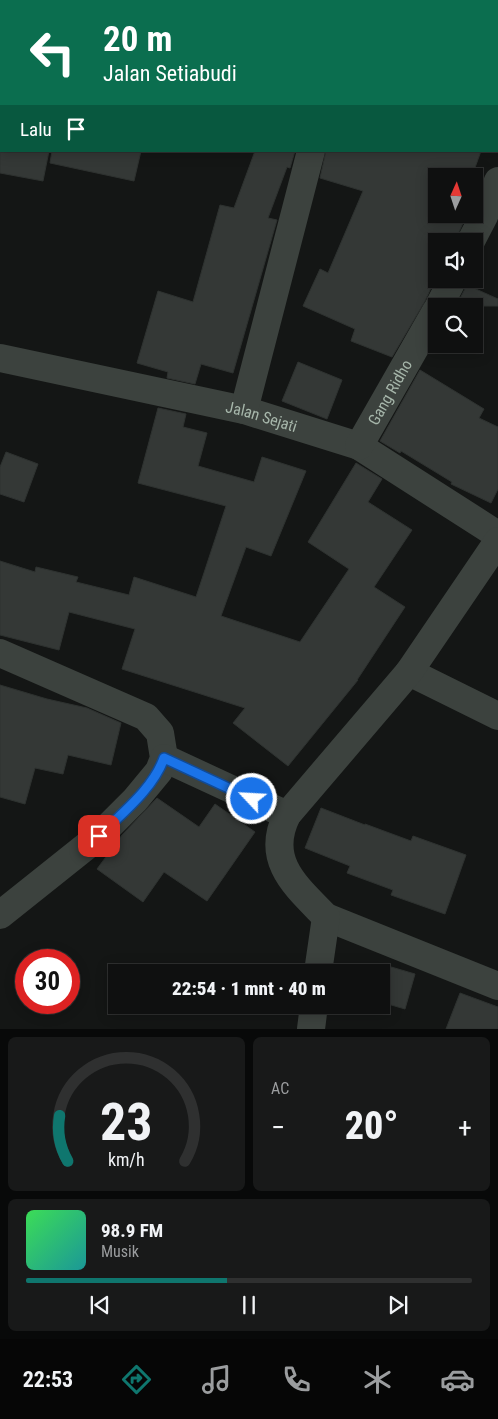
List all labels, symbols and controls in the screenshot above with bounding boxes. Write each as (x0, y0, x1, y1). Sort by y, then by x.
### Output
text: 20 m (103, 19, 172, 60)
icon: left (20, 20, 85, 85)
text: Jalan Setiabudi (103, 61, 237, 86)
icon: arrive (62, 115, 90, 143)
text: Lalu (20, 118, 52, 141)
north arrow (428, 168, 482, 222)
map controls (428, 168, 483, 353)
button: sound (428, 233, 483, 288)
button: search (428, 298, 483, 353)
street label: Gang Ridho (364, 356, 416, 428)
street label: Jalan Sejati (224, 397, 300, 436)
position arrow (225, 772, 277, 824)
pin (78, 815, 120, 857)
icon: arrive (85, 822, 113, 850)
speed limit sign: 30 (15, 949, 80, 1014)
text: 22:54 · 1 mnt · 40 m (172, 977, 326, 1000)
text: AC (271, 1079, 289, 1098)
text: 23 (100, 1092, 153, 1153)
text: 20° (345, 1104, 398, 1148)
text: − (271, 1111, 285, 1144)
text: + (458, 1111, 472, 1144)
text: km/h (108, 1149, 145, 1170)
text: 98.9 FM (101, 1219, 163, 1242)
text: Musik (101, 1242, 139, 1261)
icon: previous (86, 1291, 114, 1319)
icon: pause (235, 1291, 263, 1319)
icon: next (384, 1291, 412, 1319)
icon: directions (119, 1362, 154, 1397)
icon: music (199, 1362, 234, 1397)
icon: phone (279, 1362, 314, 1397)
icon: climate (360, 1362, 395, 1397)
icon: car (440, 1362, 475, 1397)
text: 22:53 (23, 1367, 73, 1392)

